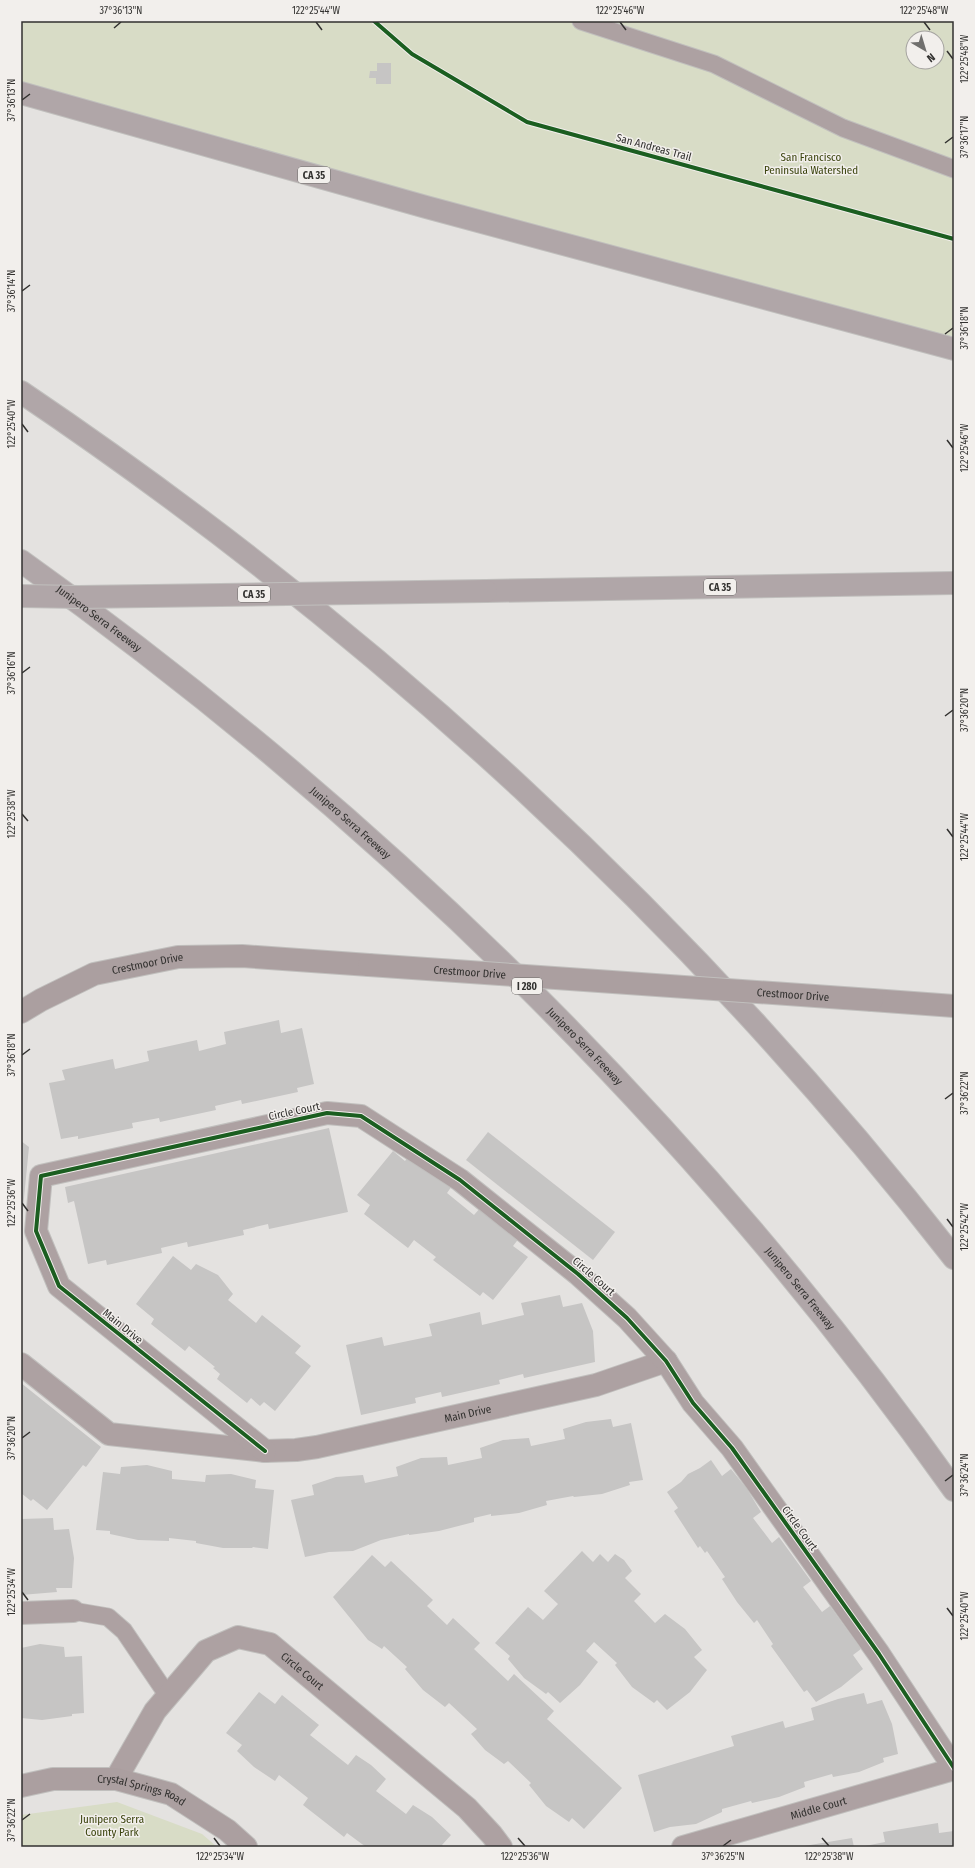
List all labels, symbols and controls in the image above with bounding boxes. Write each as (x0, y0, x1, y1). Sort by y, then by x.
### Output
text: 37°36'13"N (100, 5, 142, 17)
text: 122°25'44"W (292, 5, 341, 17)
text: 122°25'46"W (596, 5, 645, 17)
text: 122°25'48"W (900, 5, 949, 17)
north arrow (905, 30, 945, 70)
text: 122°25'48"W (959, 34, 971, 83)
text: N (924, 50, 937, 65)
text: 37°36'13"N (6, 79, 18, 121)
text: 37°36'17"N (959, 116, 971, 158)
street label: San Andreas Trail (615, 131, 693, 164)
park label: San Francisco Peninsula Watershed (764, 151, 858, 177)
road number: CA 35 (298, 167, 330, 183)
text: 37°36'14"N (6, 270, 18, 312)
text: 37°36'18"N (959, 306, 971, 350)
text: 122°25'40"W (6, 399, 18, 448)
text: 122°25'46"W (959, 423, 971, 472)
road number: CA 35 (704, 579, 736, 595)
street label: Junipero Serra Freeway (54, 583, 144, 655)
road number: CA 35 (238, 586, 270, 602)
text: 37°36'16"N (6, 651, 18, 695)
text: 37°36'20"N (959, 688, 971, 732)
street label: Junipero Serra Freeway (307, 784, 393, 862)
text: 122°25'38"W (6, 789, 18, 838)
text: 122°25'44"W (959, 812, 971, 861)
street label: Crestmoor Drive (111, 951, 183, 977)
street label: Crestmoor Drive (433, 964, 506, 982)
road number: I 280 (512, 978, 542, 994)
street label: Crestmoor Drive (756, 986, 830, 1004)
street label: Junipero Serra Freeway (544, 1005, 625, 1088)
text: 37°36'18"N (6, 1033, 18, 1077)
text: 37°36'22"N (959, 1071, 971, 1115)
street label: Circle Court (267, 1100, 321, 1123)
text: 122°25'36"W (6, 1178, 18, 1227)
text: 122°25'42"W (959, 1202, 971, 1251)
street label: Junipero Serra Freeway (762, 1245, 837, 1333)
street label: Circle Court (570, 1254, 618, 1299)
street label: Main Drive (100, 1306, 145, 1346)
street label: Main Drive (443, 1402, 493, 1426)
text: 37°36'20"N (6, 1416, 18, 1460)
text: 37°36'24"N (959, 1454, 971, 1497)
street label: Circle Court (779, 1504, 820, 1553)
text: 122°25'34"W (6, 1567, 18, 1616)
text: 122°25'40"W (959, 1591, 971, 1640)
street label: Circle Court (278, 1650, 327, 1693)
street label: Crystal Springs Road (97, 1773, 188, 1809)
street label: Middle Court (789, 1794, 849, 1823)
text: 37°36'22"N (6, 1798, 18, 1842)
park label: Junipero Serra County Park (80, 1813, 144, 1839)
text: 122°25'34"W (196, 1851, 245, 1863)
text: 122°25'36"W (501, 1851, 550, 1863)
text: 37°36'25"N (701, 1851, 745, 1863)
text: 122°25'38"W (805, 1851, 854, 1863)

